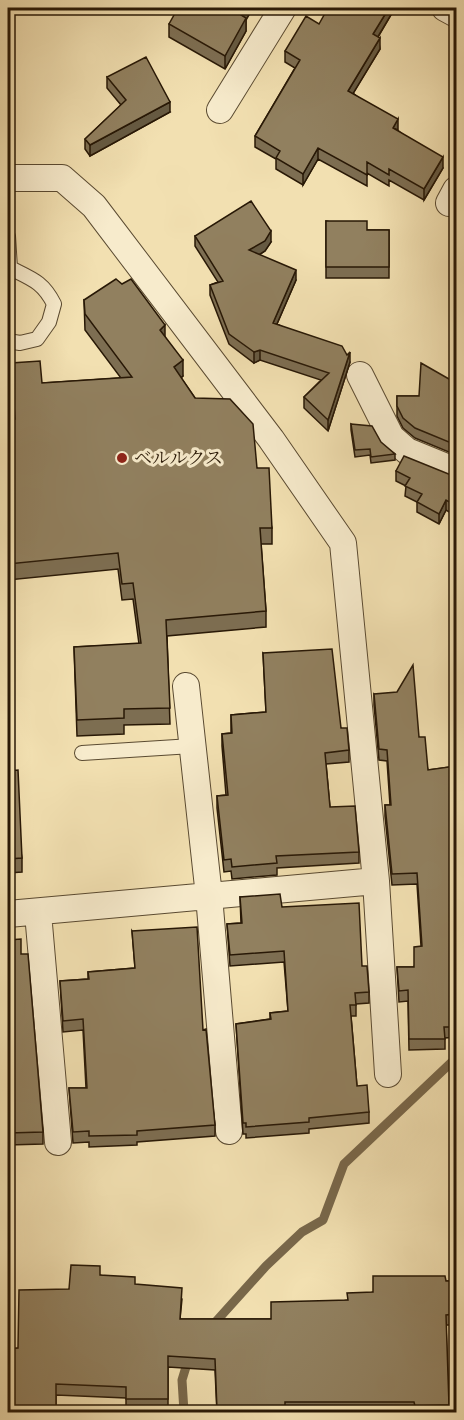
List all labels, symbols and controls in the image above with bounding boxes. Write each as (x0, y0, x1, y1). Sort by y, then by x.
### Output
place label: ベルルクス (134, 447, 223, 472)
marker: ベルルクス (115, 451, 129, 465)

